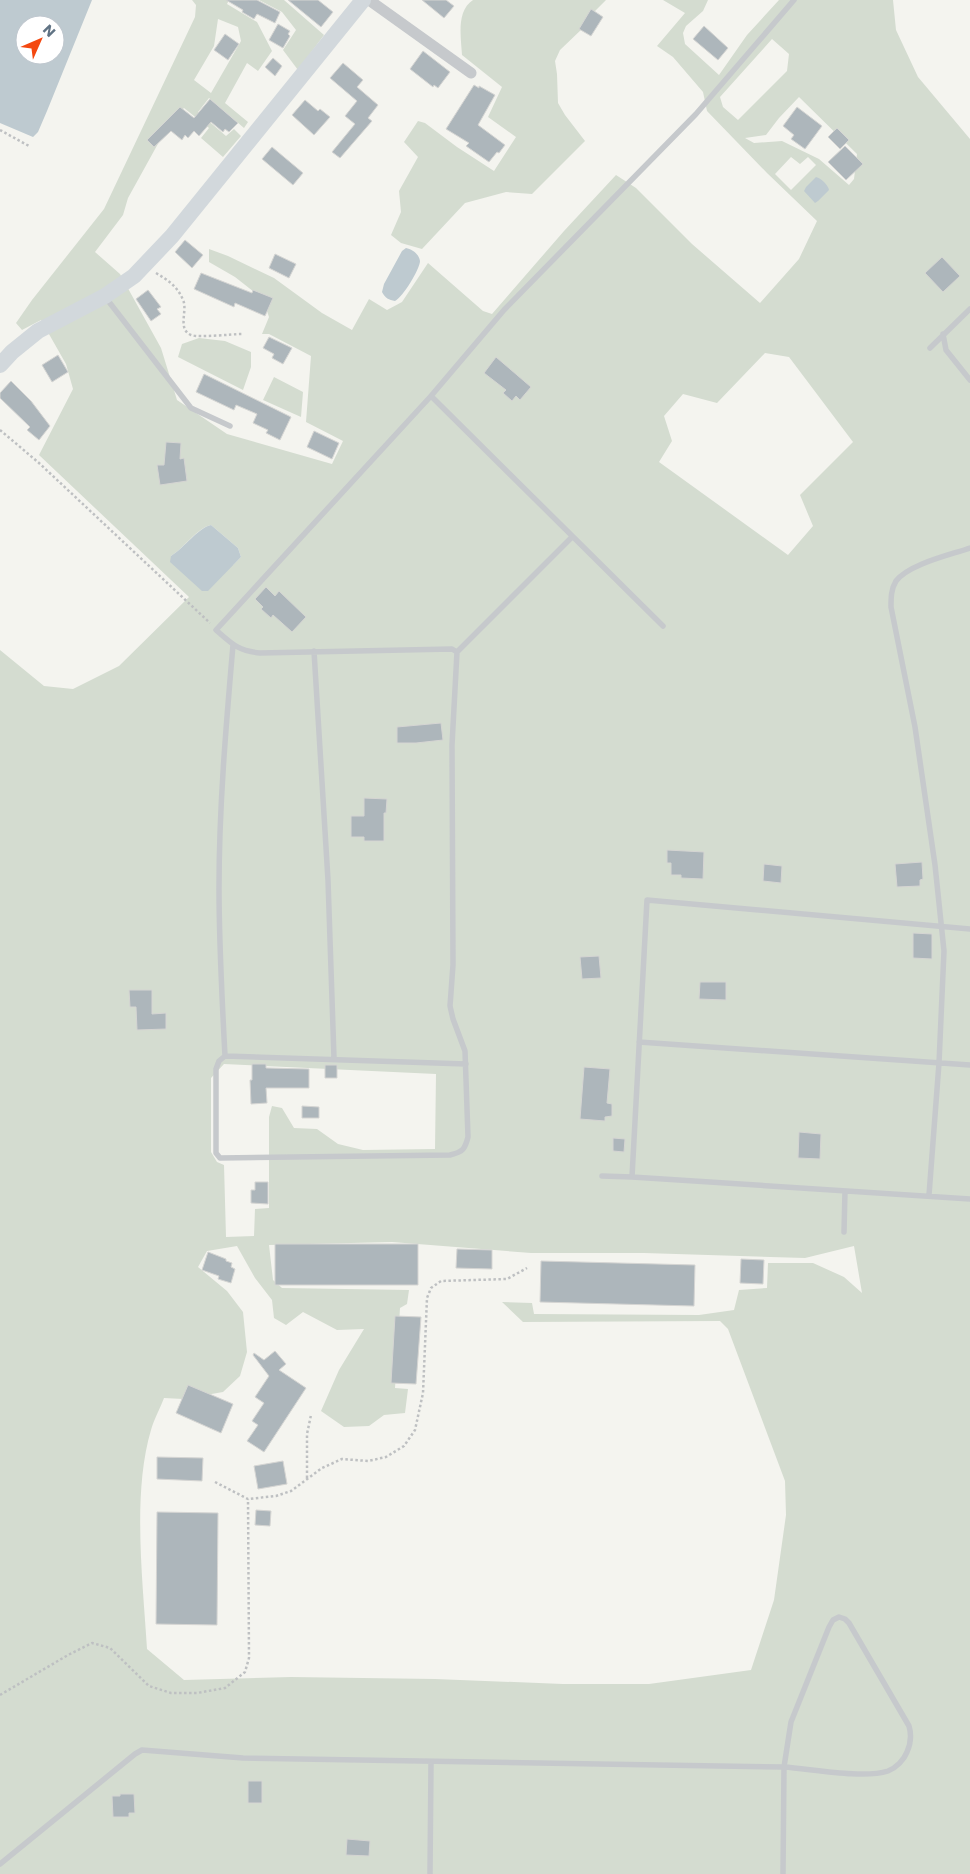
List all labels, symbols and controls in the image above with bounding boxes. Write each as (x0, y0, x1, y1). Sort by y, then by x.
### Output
north arrow (15, 15, 65, 65)
text: N (38, 20, 60, 42)

